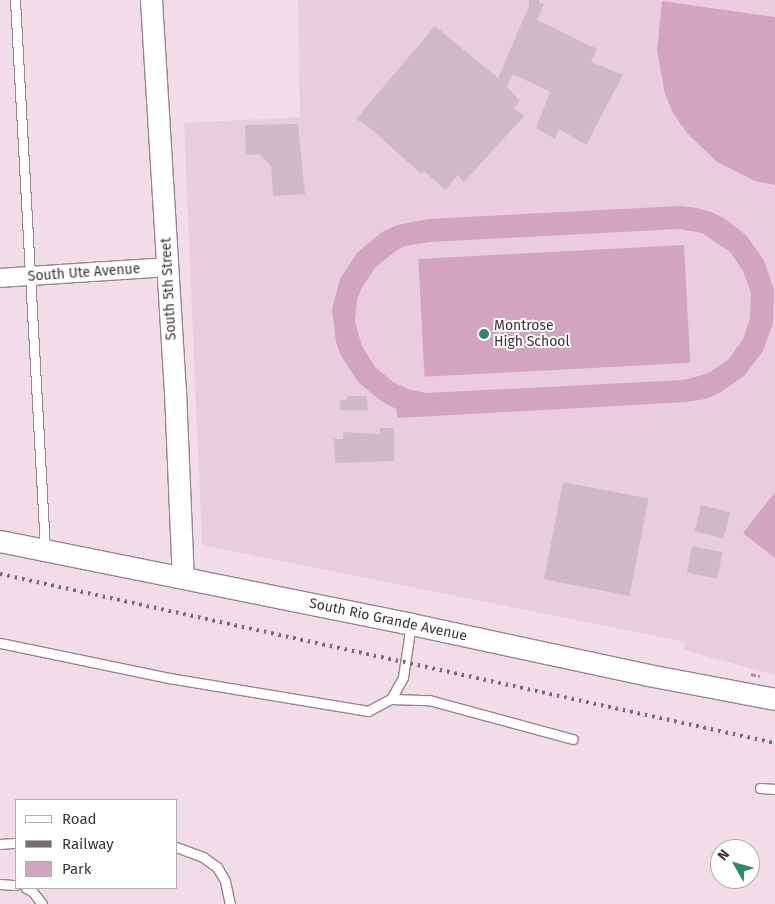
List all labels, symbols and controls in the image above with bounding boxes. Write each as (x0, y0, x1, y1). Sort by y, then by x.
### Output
street label: South 5th Street (158, 237, 180, 341)
street label: South Ute Avenue (27, 261, 141, 285)
place label: Montrose High School (494, 318, 570, 351)
marker: Montrose High School (478, 328, 490, 340)
street label: South Rio Grande Avenue (308, 595, 468, 645)
legend (15, 799, 178, 889)
text: Road (62, 810, 97, 828)
text: Railway (62, 835, 114, 853)
north arrow (710, 839, 760, 889)
text: N (714, 846, 733, 864)
text: Park (62, 860, 92, 878)

